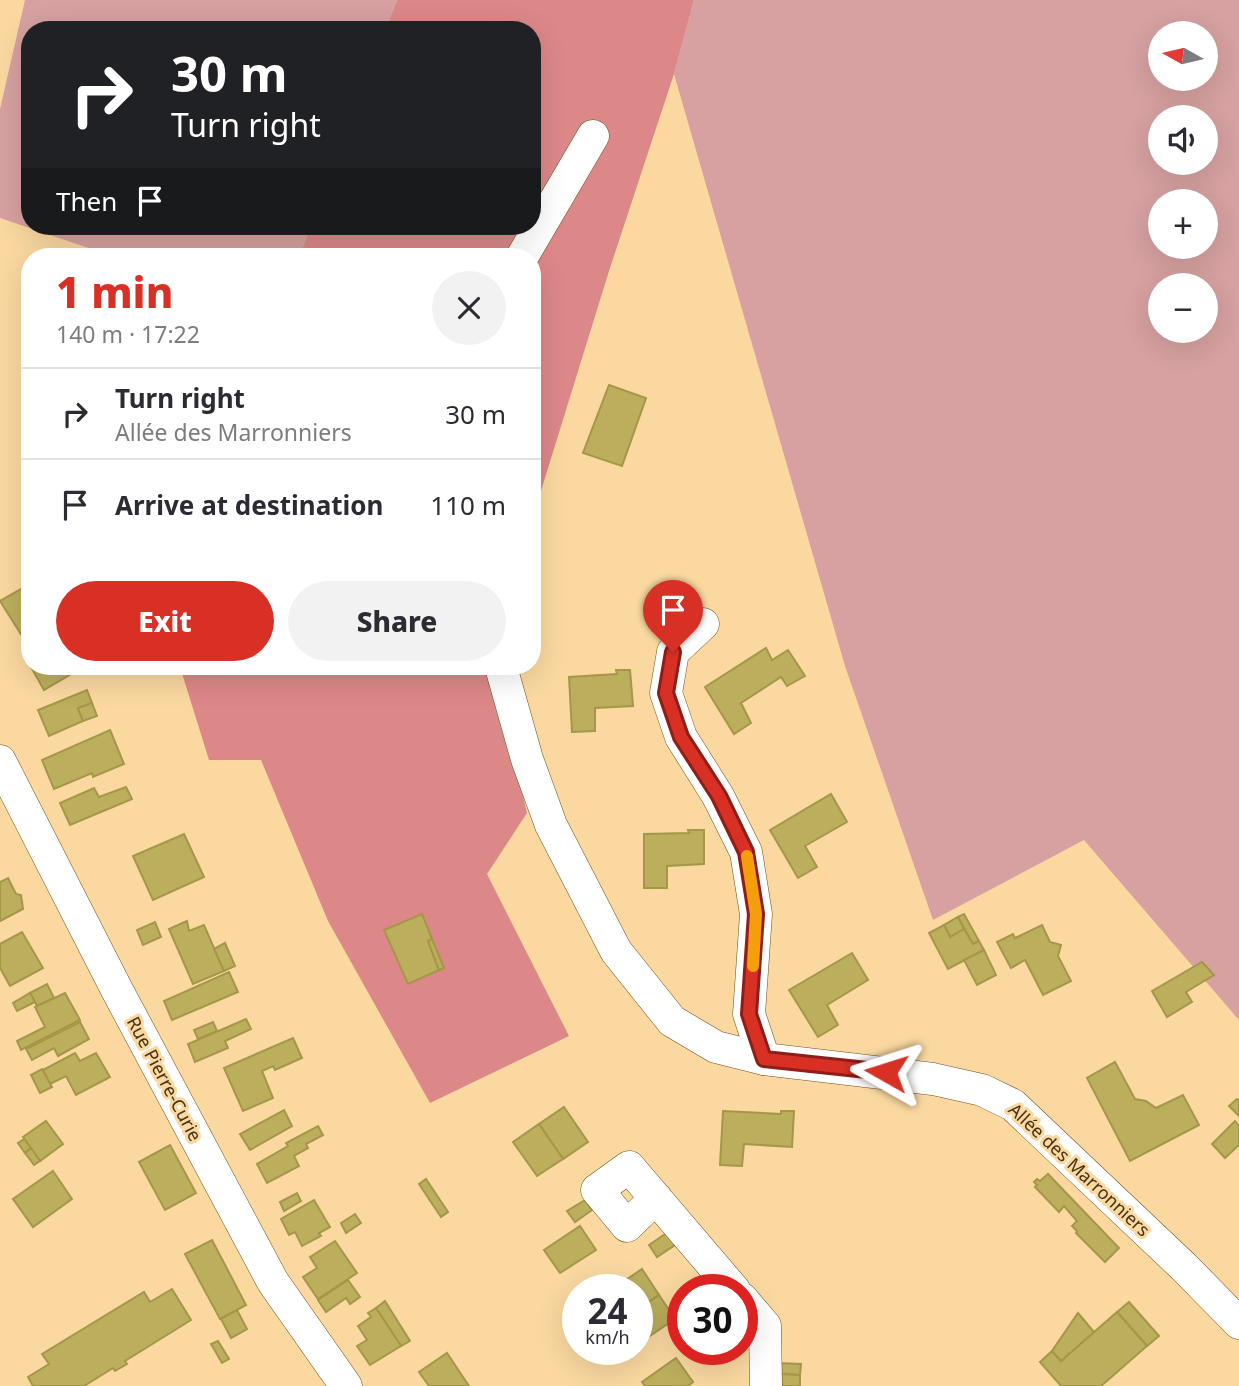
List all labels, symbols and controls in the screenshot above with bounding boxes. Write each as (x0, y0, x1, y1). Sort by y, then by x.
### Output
north arrow (1148, 21, 1218, 91)
map controls (1148, 21, 1218, 343)
text: 30 m (171, 40, 288, 106)
icon: right (56, 49, 147, 140)
text: Turn right (171, 103, 321, 146)
button: sound (1148, 105, 1218, 175)
icon: arrive (131, 182, 169, 220)
text: Then (56, 183, 117, 219)
button: + (1148, 189, 1218, 259)
text: 1 min (56, 263, 173, 320)
button: close (432, 271, 506, 345)
button: − (1148, 273, 1218, 343)
text: 140 m · 17:22 (56, 318, 200, 350)
text: Turn right (115, 380, 245, 416)
icon: right (56, 395, 94, 433)
text: 30 m (445, 396, 506, 432)
text: Allée des Marronniers (115, 416, 352, 448)
icon: arrive (56, 486, 94, 524)
text: Arrive at destination (115, 487, 384, 523)
text: 110 m (430, 487, 506, 523)
pin (643, 580, 703, 652)
button: Exit (56, 581, 274, 661)
button: Share (288, 581, 506, 661)
icon: arrive (654, 591, 692, 629)
street label: Rue Pierre-Curie (122, 1012, 208, 1145)
position arrow (849, 1035, 923, 1109)
street label: Allée des Marronniers (1004, 1097, 1156, 1241)
speed limit sign: 30 (667, 1274, 758, 1365)
text: 24 (587, 1287, 628, 1334)
text: km/h (585, 1325, 630, 1349)

